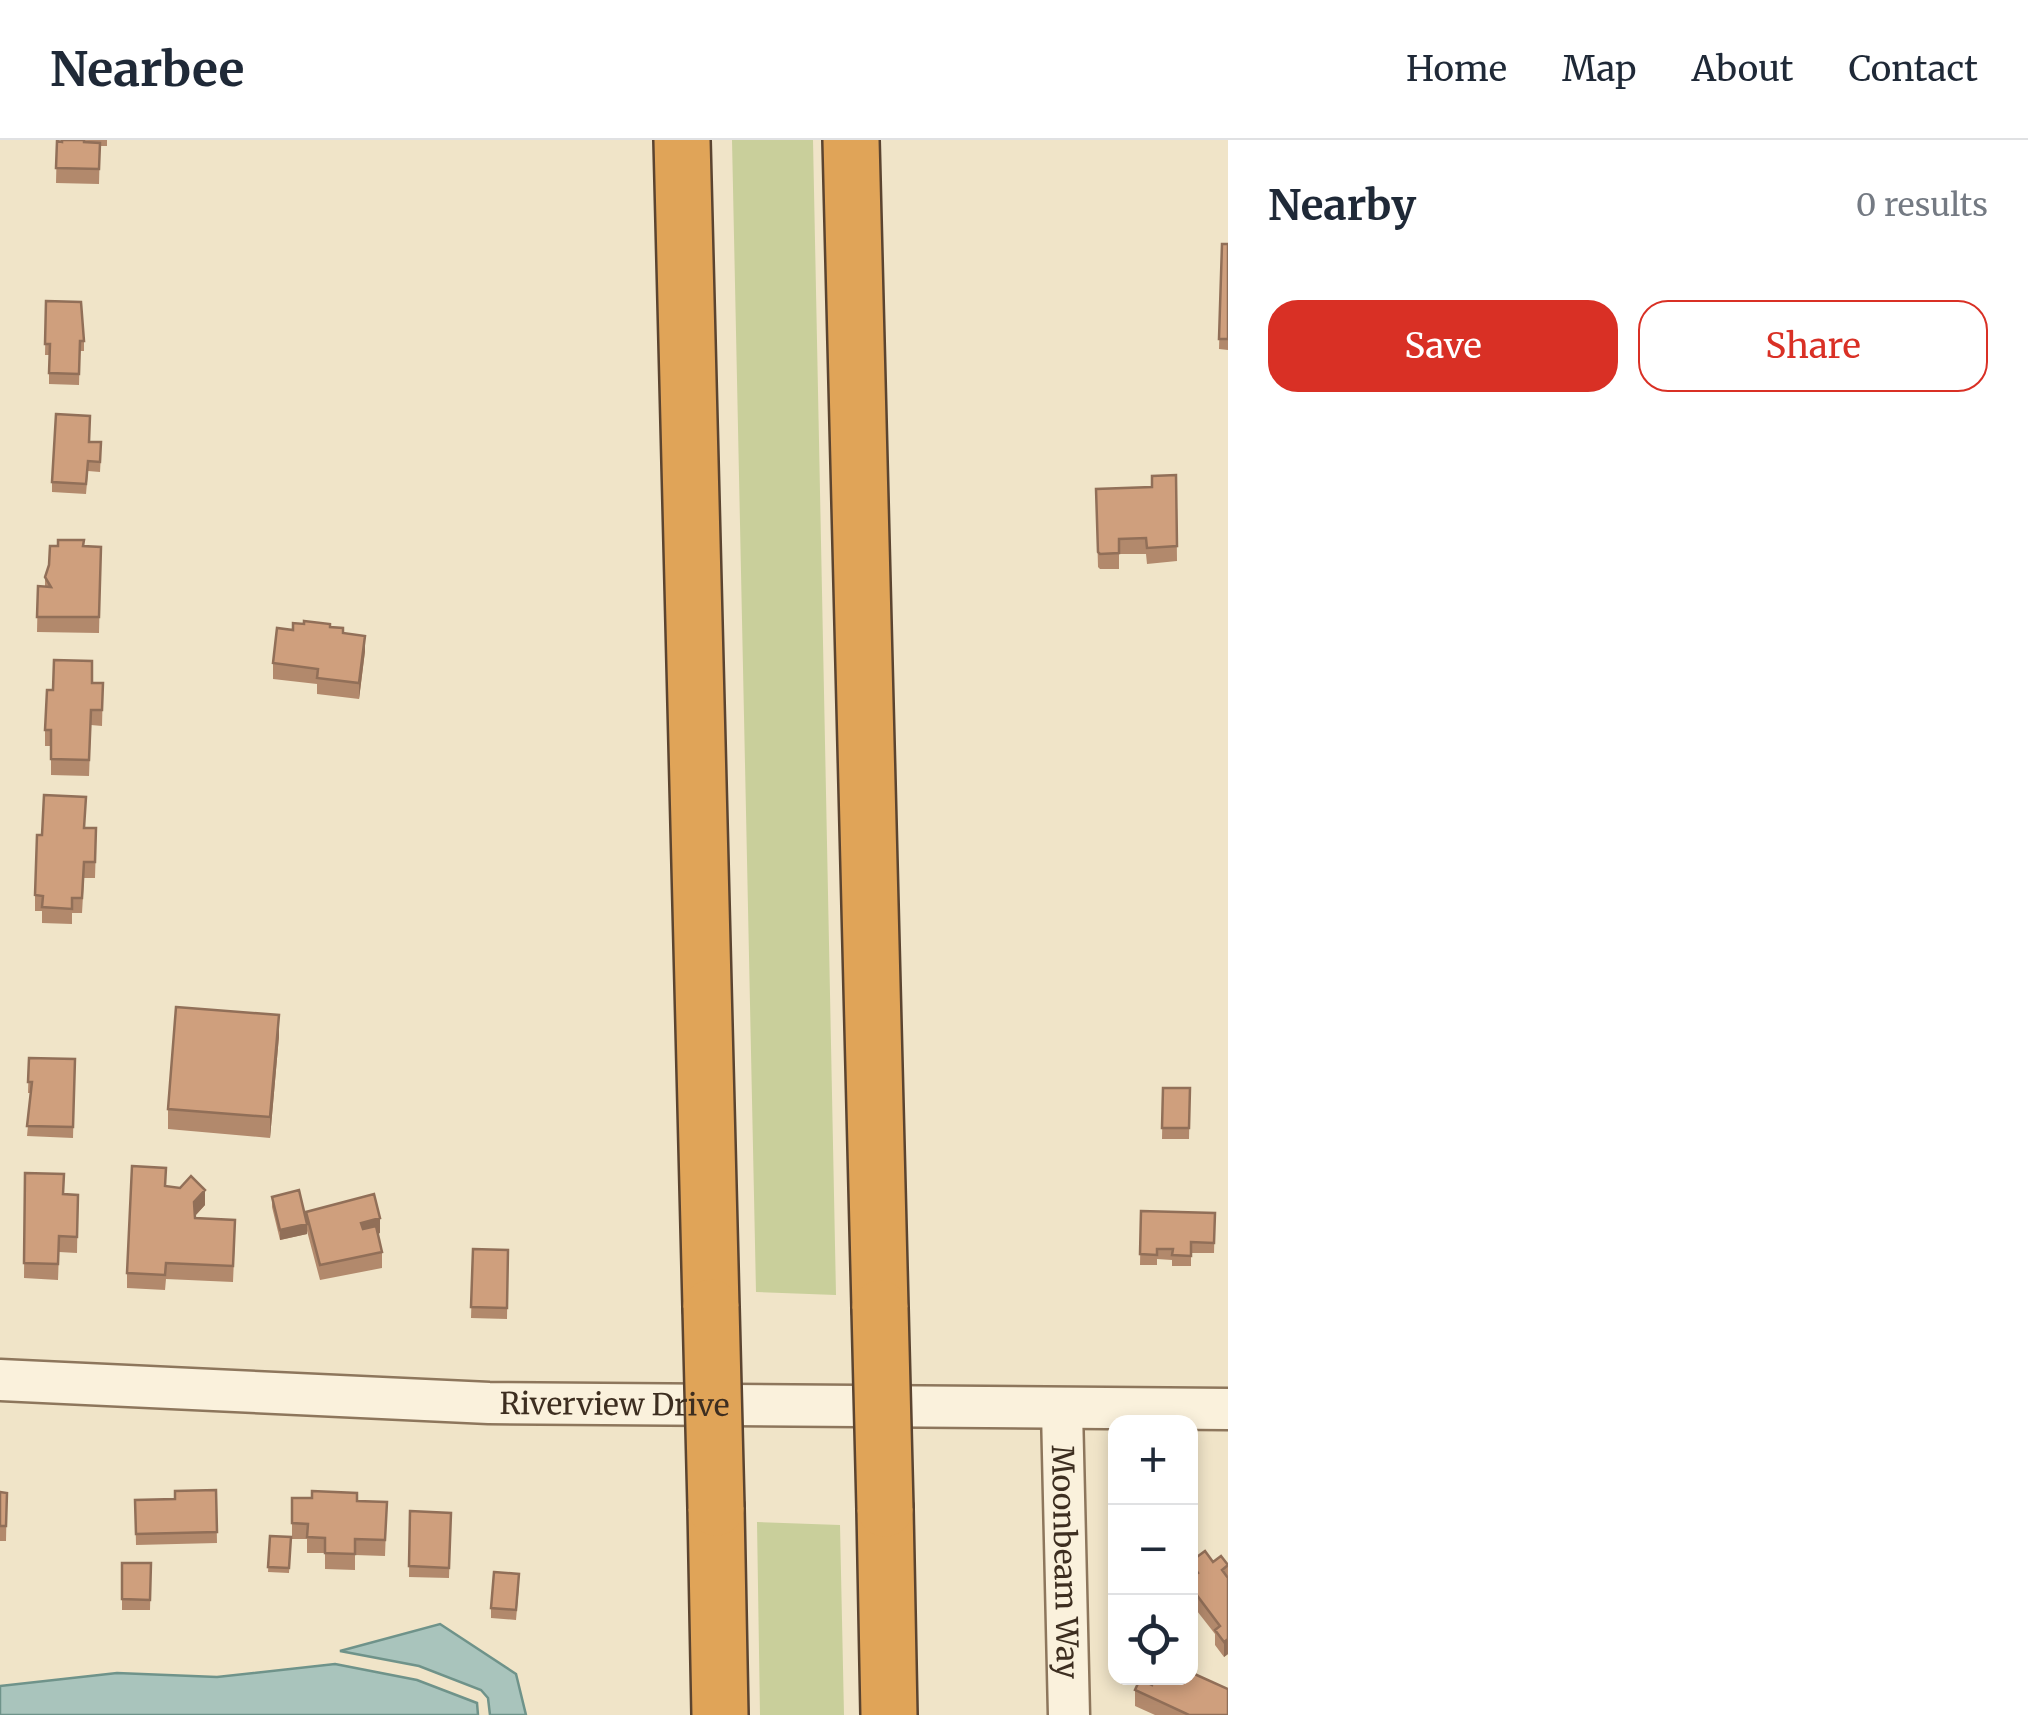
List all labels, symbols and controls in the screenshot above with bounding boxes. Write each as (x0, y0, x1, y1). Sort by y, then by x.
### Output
text: Nearbee (50, 39, 244, 99)
text: Home (1406, 47, 1507, 91)
text: Map (1562, 47, 1637, 91)
text: About (1692, 47, 1793, 91)
text: Contact (1848, 47, 1978, 91)
text: Nearby (1268, 179, 1416, 231)
text: 0 results (1856, 185, 1988, 225)
button: Save (1268, 300, 1618, 392)
button: Share (1638, 300, 1988, 392)
street label: Riverview Drive (499, 1384, 730, 1424)
map controls (1108, 1415, 1198, 1685)
button: + (1108, 1415, 1198, 1505)
street label: Moonbeam Way (1044, 1445, 1087, 1680)
button: − (1108, 1505, 1198, 1595)
button: locate (1108, 1595, 1198, 1685)

